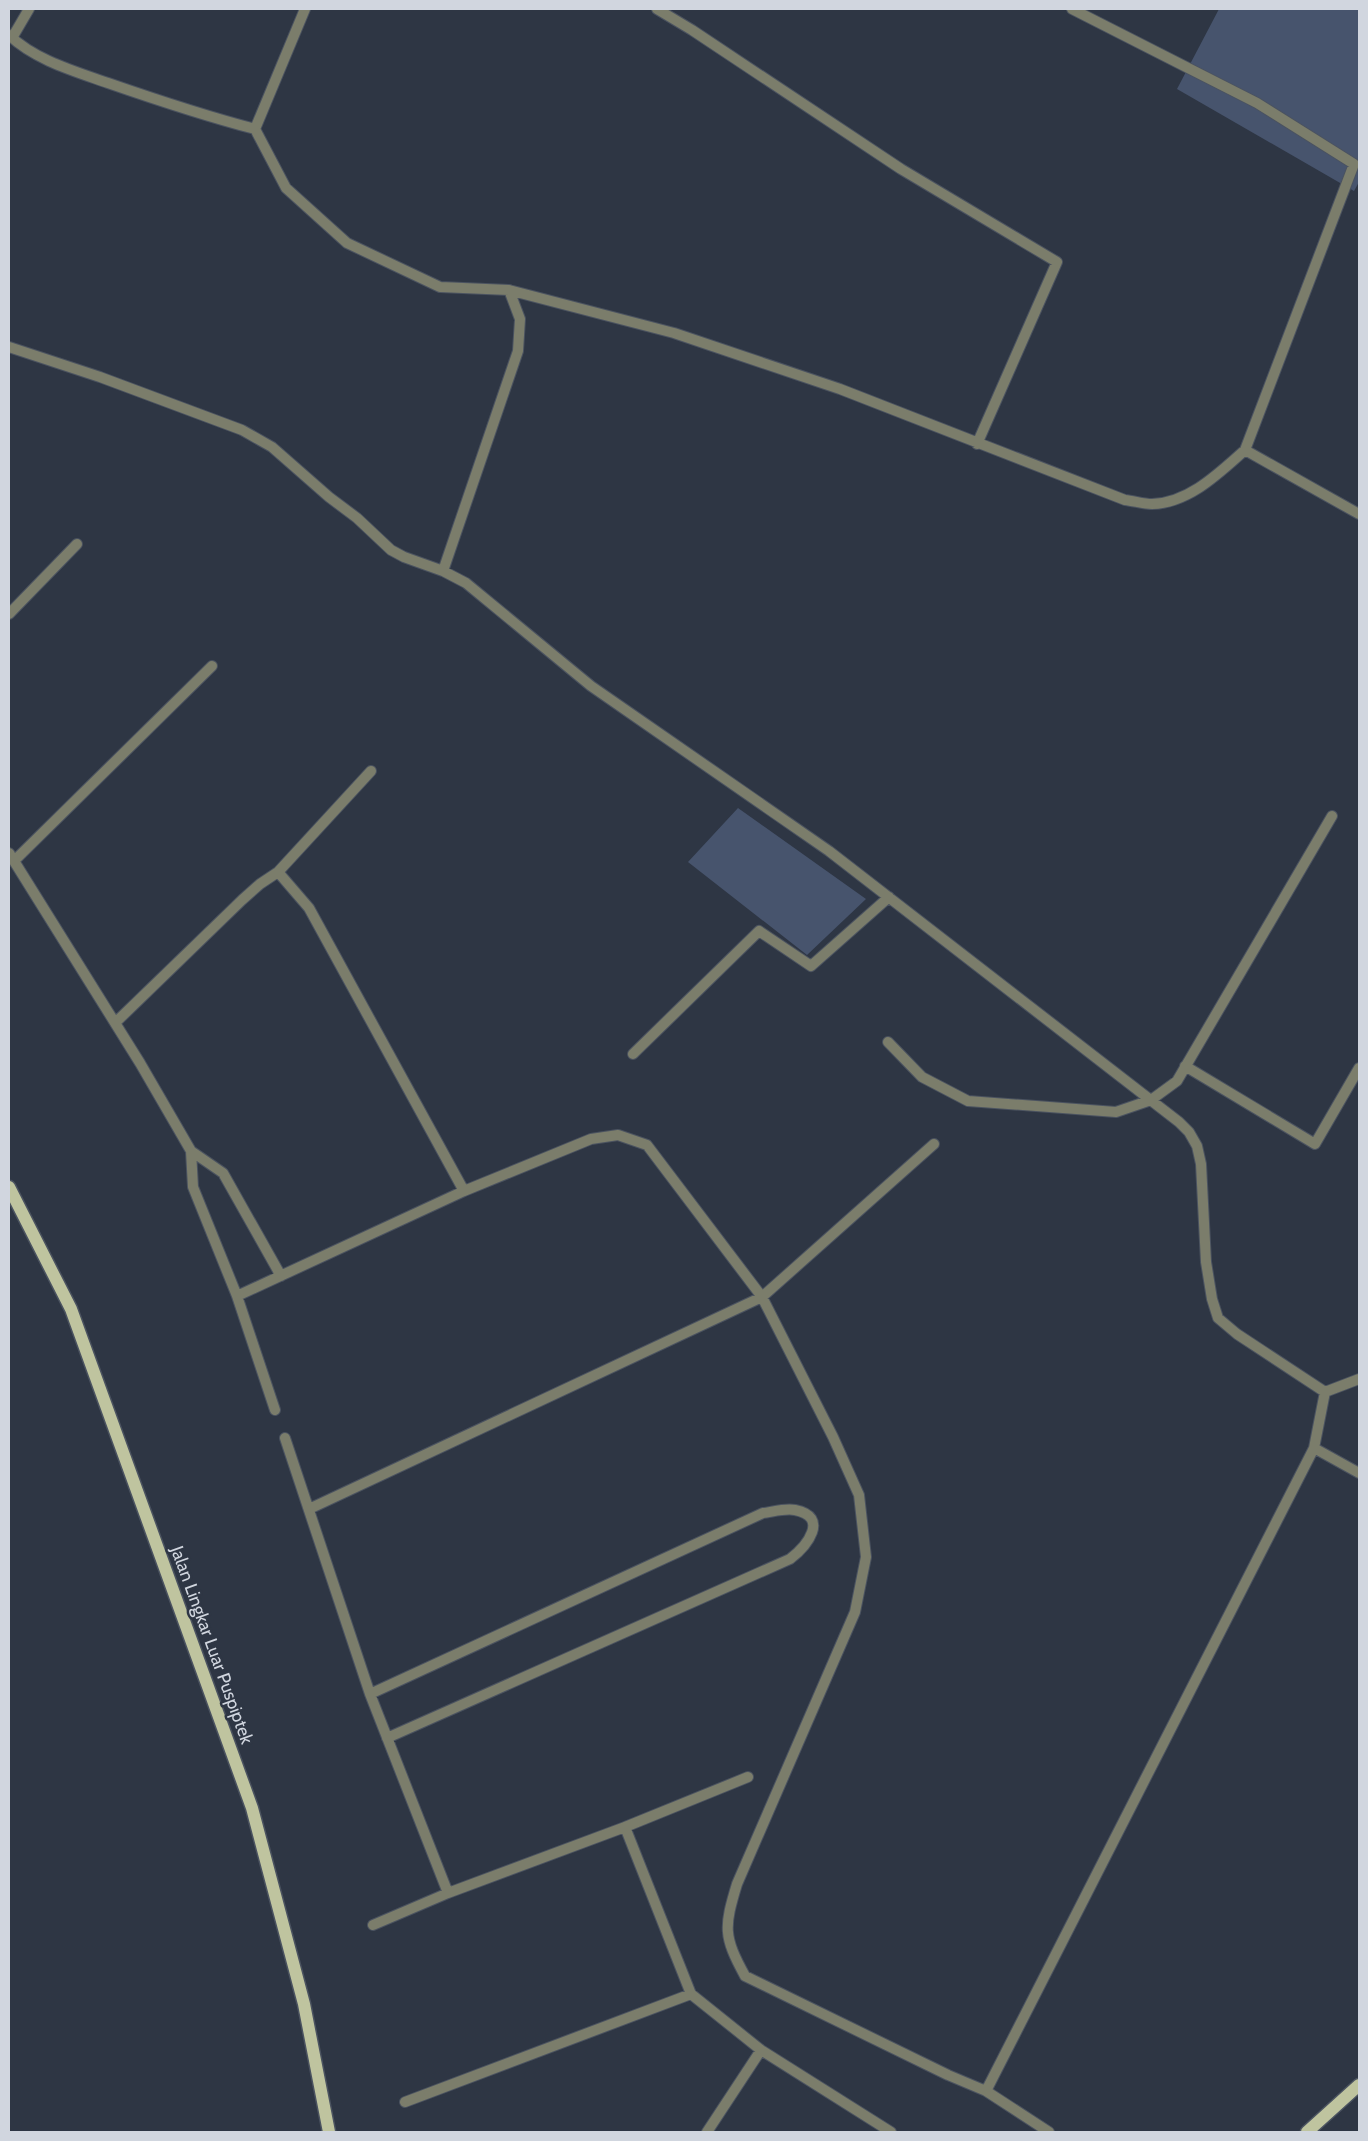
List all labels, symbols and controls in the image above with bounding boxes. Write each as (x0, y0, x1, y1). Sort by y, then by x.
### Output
street label: Jalan Lingkar Luar Puspiptek (166, 1542, 258, 1748)

